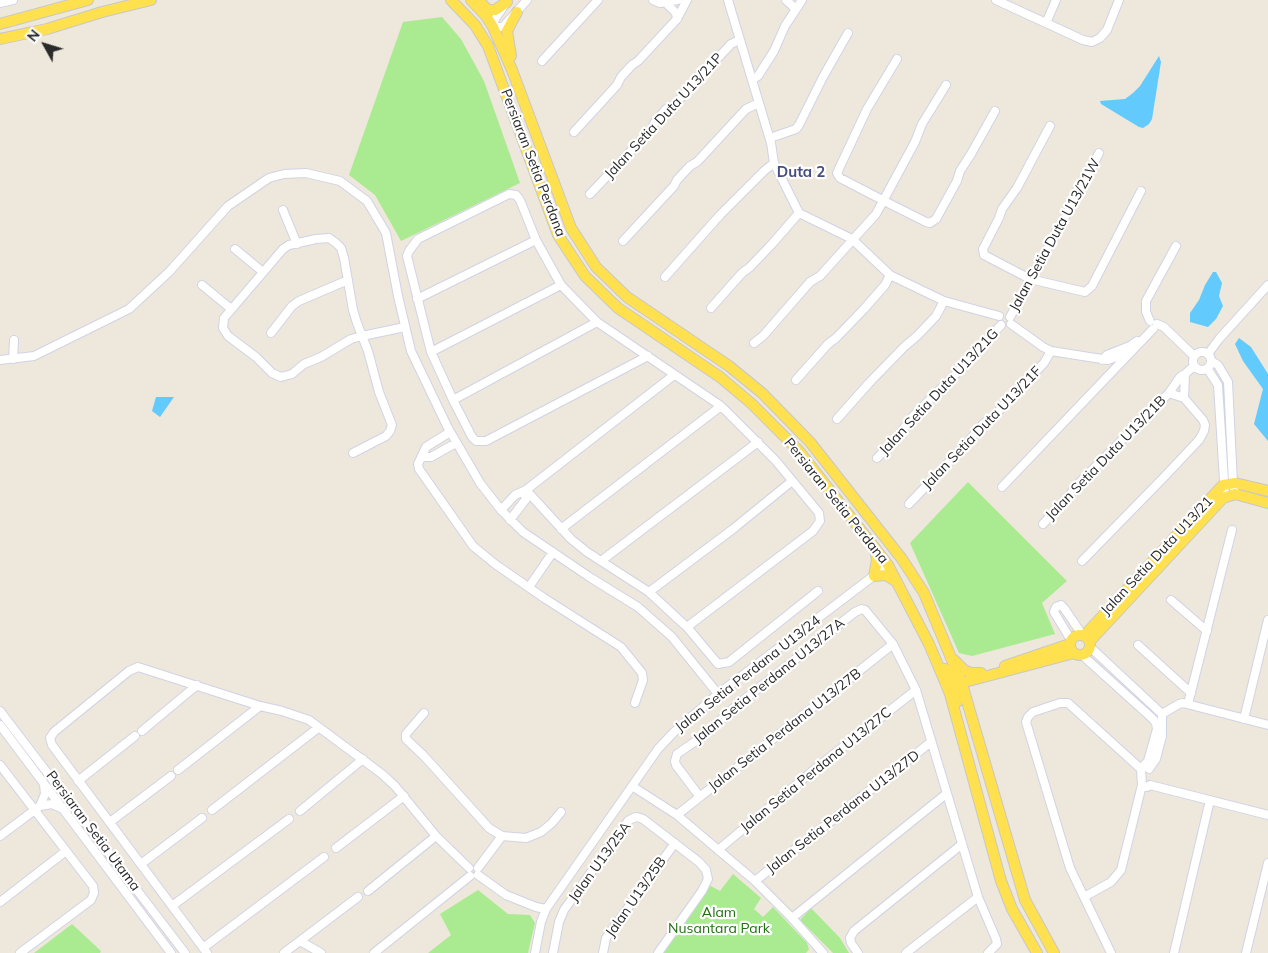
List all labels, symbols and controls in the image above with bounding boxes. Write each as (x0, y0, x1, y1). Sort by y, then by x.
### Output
north arrow (20, 20, 70, 70)
text: N (23, 26, 44, 45)
street label: Jalan Setia Duta U13/21P (601, 50, 727, 182)
street label: Persiaran Setia Perdana (497, 87, 569, 239)
street label: Jalan Setia Duta U13/21W (1006, 156, 1104, 314)
district label: Duta 2 (777, 163, 825, 181)
street label: Jalan Setia Duta U13/21G (876, 325, 1002, 459)
street label: Jalan Setia Duta U13/21F (919, 363, 1045, 493)
street label: Jalan Setia Duta U13/21B (1042, 392, 1170, 524)
street label: Persiaran Setia Perdana (780, 435, 892, 567)
street label: Jalan Setia Duta U13/21 (1097, 493, 1217, 619)
street label: Jalan Setia Perdana U13/24 (672, 612, 824, 736)
street label: Jalan Setia Perdana U13/27A (690, 615, 848, 747)
street label: Jalan Setia Perdana U13/27B (705, 665, 865, 795)
street label: Jalan Setia Perdana U13/27C (737, 704, 895, 836)
street label: Jalan Setia Perdana U13/27D (763, 747, 923, 877)
street label: Persiaran Setia Utama (42, 768, 144, 894)
street label: Jalan U13/25A (565, 819, 635, 905)
street label: Jalan U13/25B (602, 854, 670, 940)
park label: Alam Nusantara Park (668, 905, 770, 938)

